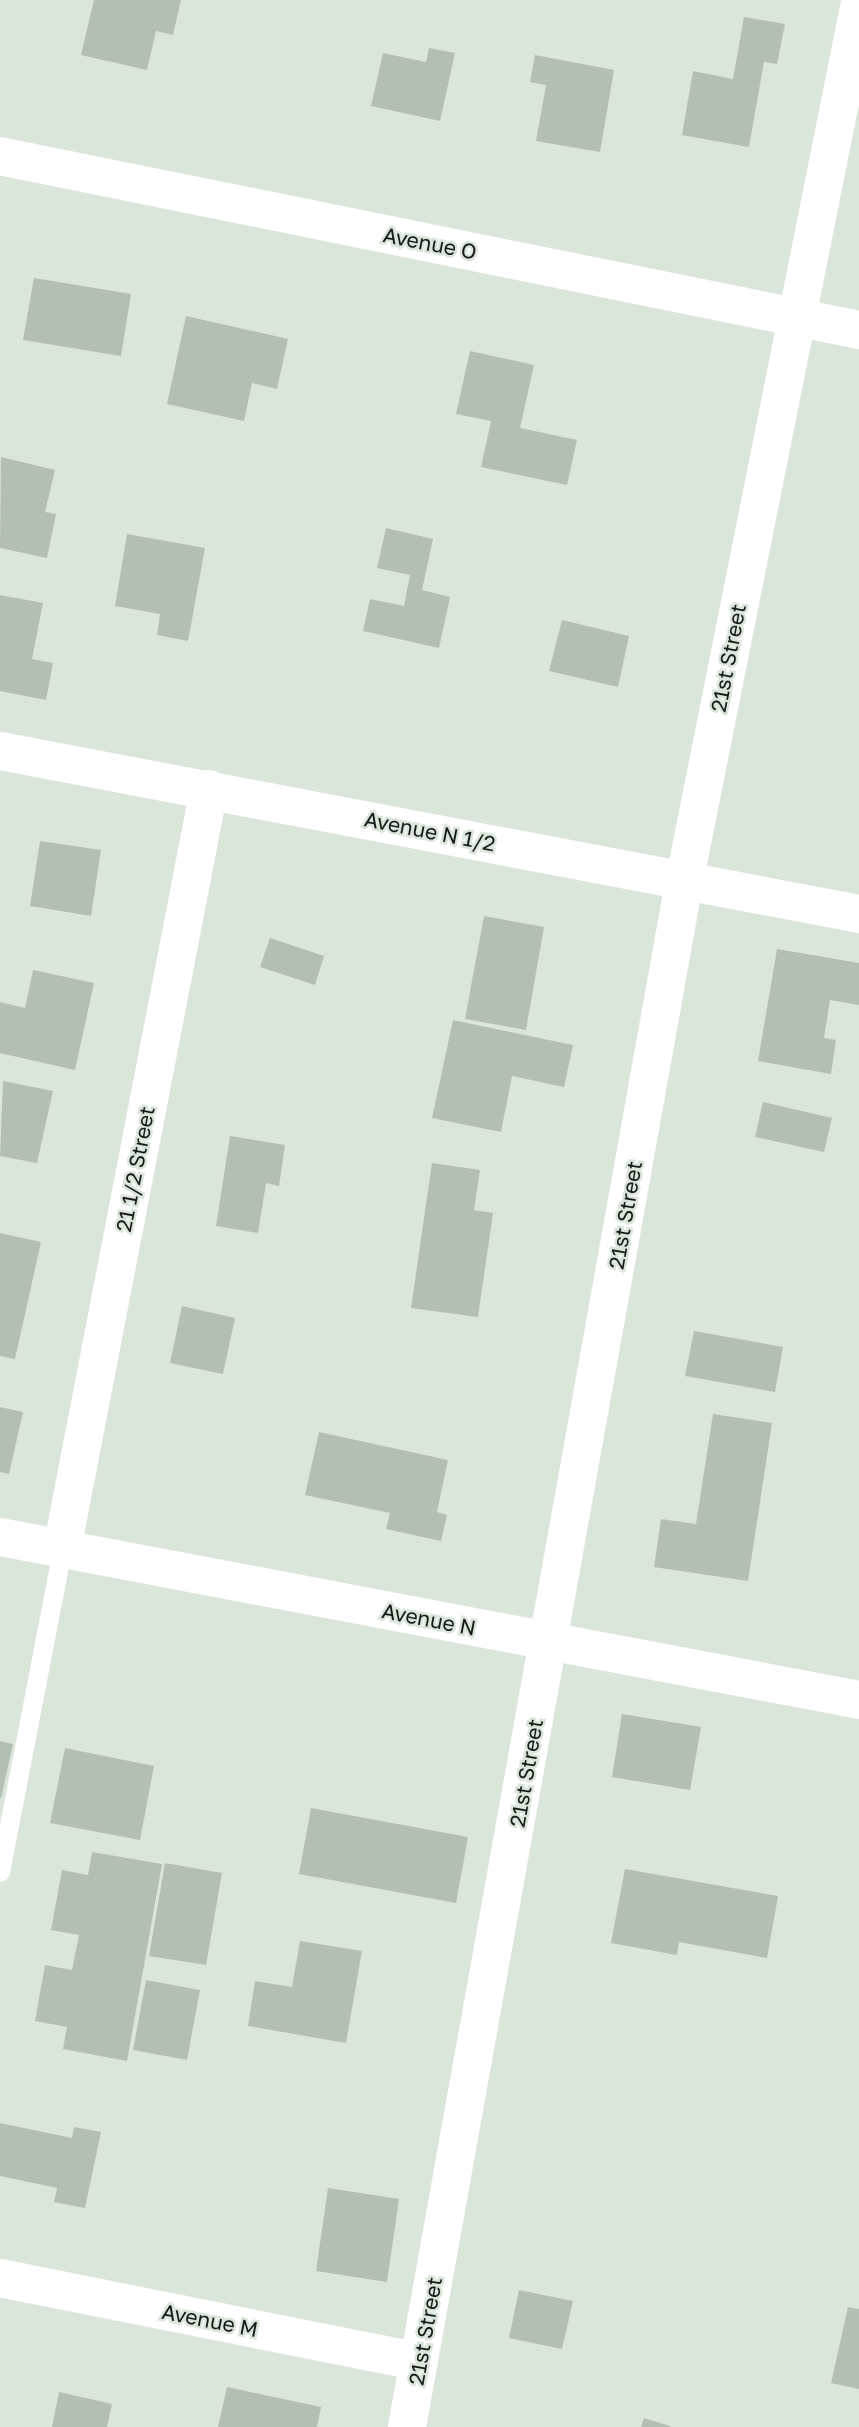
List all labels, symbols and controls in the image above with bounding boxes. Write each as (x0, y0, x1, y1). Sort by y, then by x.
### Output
street label: Avenue O (381, 222, 479, 264)
street label: 21st Street (705, 602, 751, 714)
street label: Avenue N 1/2 (362, 806, 498, 856)
street label: 21 1/2 Street (110, 1104, 160, 1234)
street label: 21st Street (603, 1159, 647, 1271)
street label: Avenue N (380, 1598, 478, 1640)
street label: 21st Street (504, 1717, 548, 1829)
street label: 21st Street (403, 2275, 447, 2387)
street label: Avenue M (160, 2298, 260, 2342)

